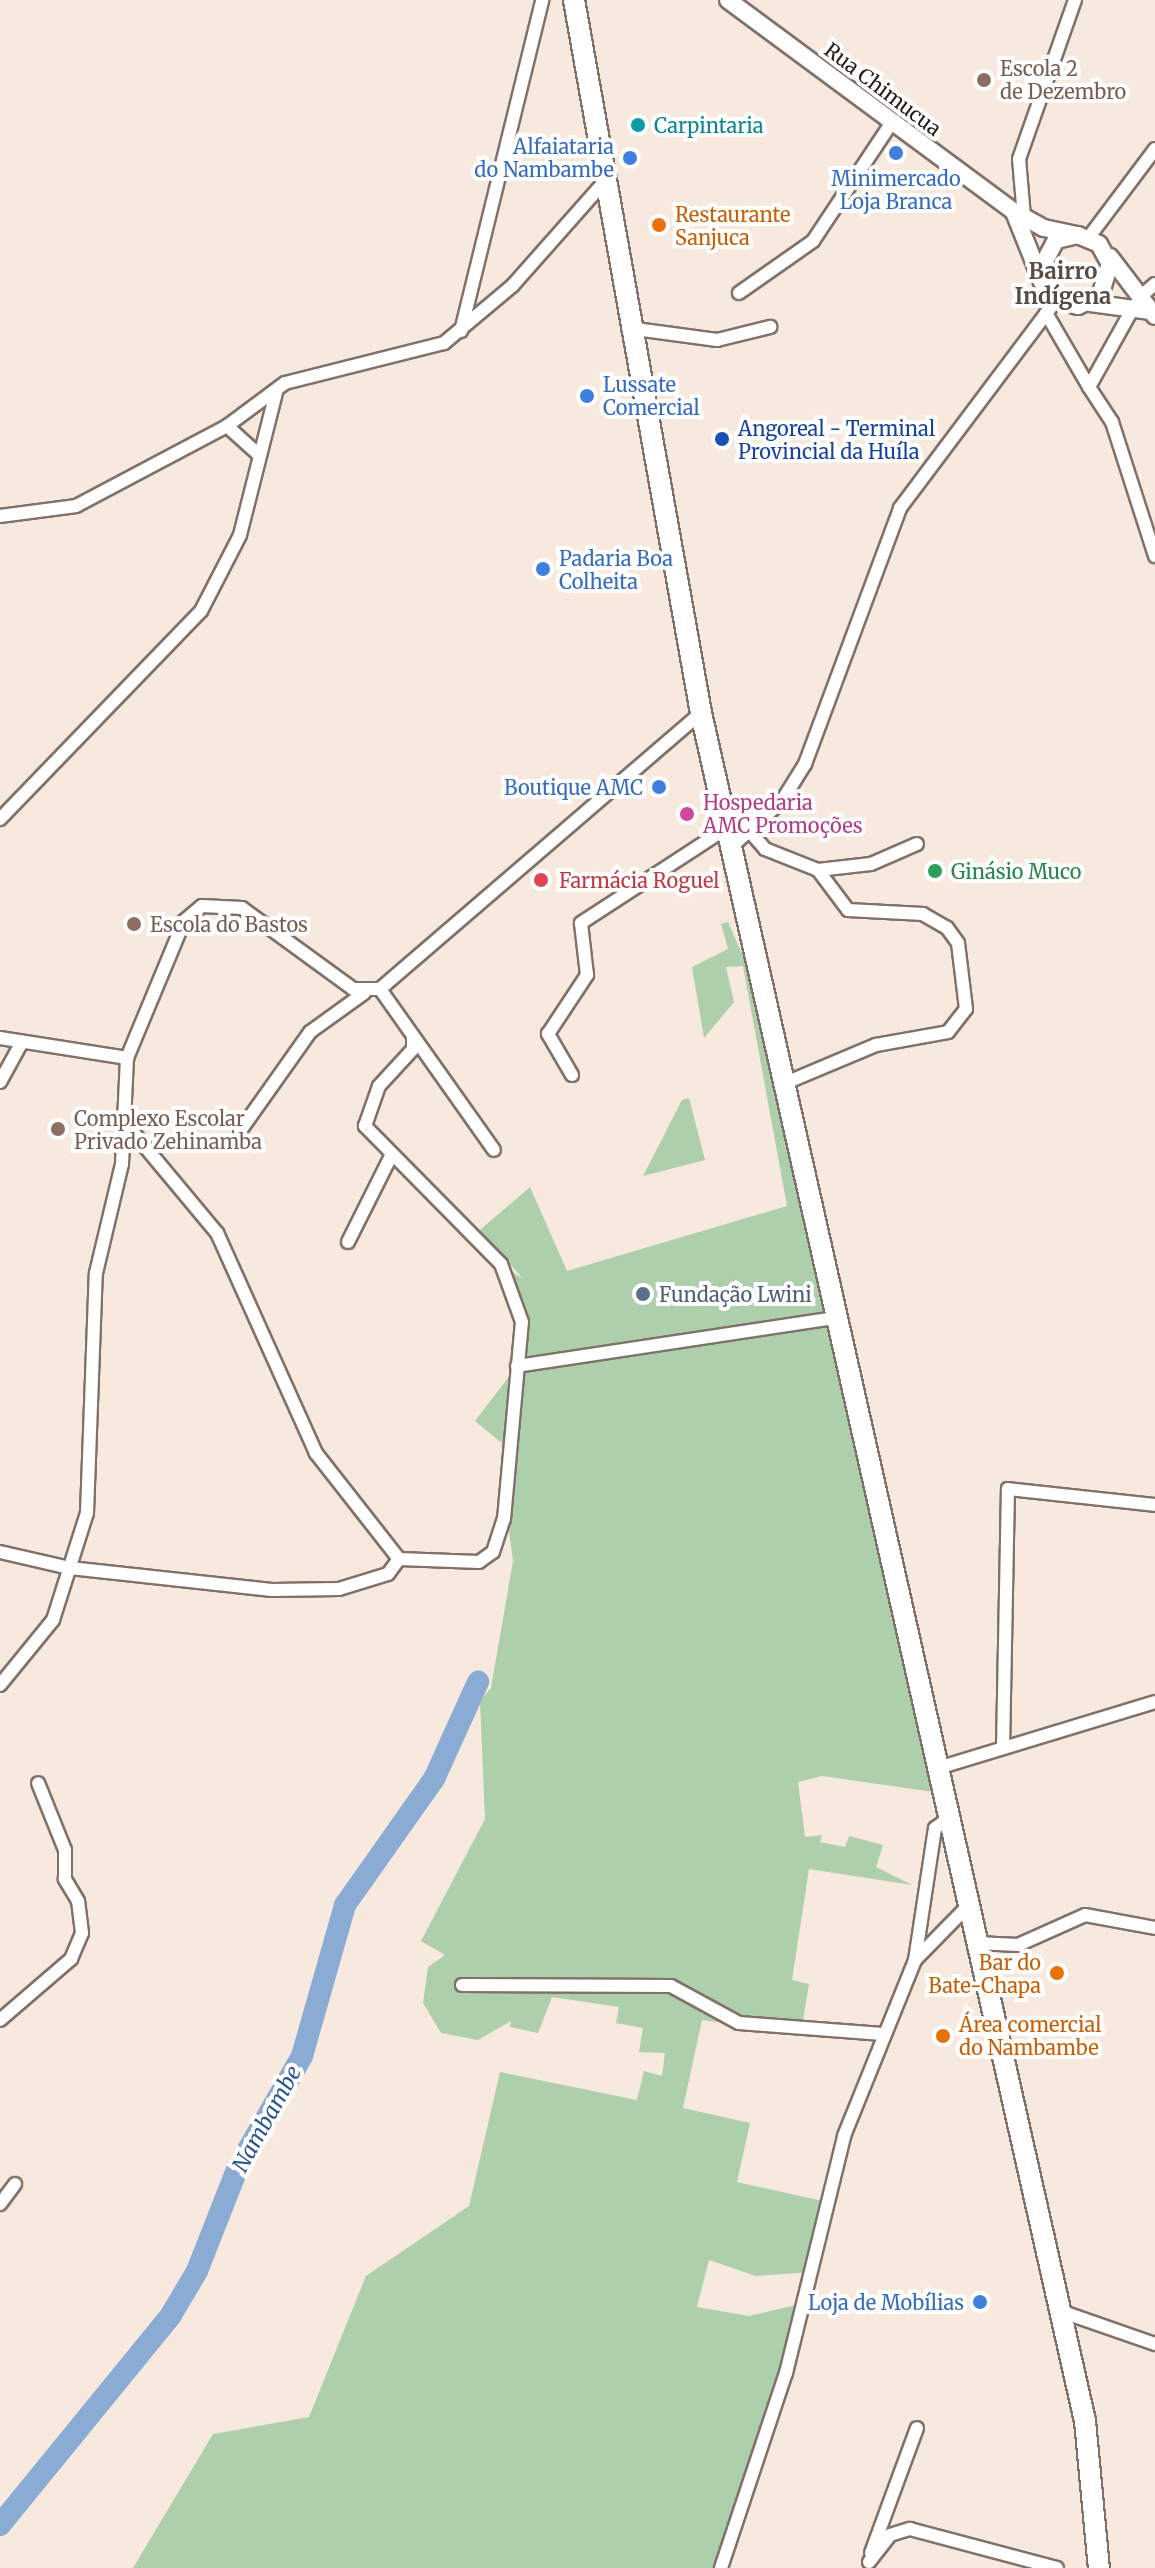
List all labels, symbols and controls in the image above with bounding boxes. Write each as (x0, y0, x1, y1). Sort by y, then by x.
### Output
street label: Rua Chimucua (820, 37, 946, 141)
place label: Escola 2 de Dezembro (1000, 56, 1126, 103)
marker: Escola 2 de Dezembro (975, 71, 993, 89)
place label: Carpintaria (654, 113, 764, 137)
marker: Carpintaria (629, 116, 647, 134)
place label: Alfaiataria do Nambambe (474, 134, 614, 181)
marker: Minimercado Loja Branca (887, 144, 905, 162)
marker: Alfaiataria do Nambambe (621, 149, 639, 167)
place label: Minimercado Loja Branca (831, 166, 961, 213)
place label: Restaurante Sanjuca (675, 202, 790, 249)
marker: Restaurante Sanjuca (650, 216, 668, 234)
district label: Bairro Indígena (1015, 258, 1111, 310)
place label: Lussate Comercial (603, 372, 700, 419)
marker: Lussate Comercial (578, 387, 596, 405)
place label: Angoreal - Terminal Provincial da Huíla (738, 416, 935, 463)
marker: Angoreal - Terminal Provincial da Huíla (713, 430, 731, 448)
place label: Padaria Boa Colheita (559, 546, 673, 593)
marker: Padaria Boa Colheita (534, 560, 552, 578)
place label: Boutique AMC (504, 775, 643, 799)
marker: Boutique AMC (650, 778, 668, 796)
place label: Hospedaria AMC Promoções (703, 790, 863, 837)
marker: Hospedaria AMC Promoções (678, 805, 696, 823)
place label: Ginásio Muco (951, 859, 1082, 883)
marker: Ginásio Muco (926, 862, 944, 880)
place label: Farmácia Roguel (559, 868, 720, 892)
marker: Farmácia Roguel (530, 869, 552, 891)
place label: Escola do Bastos (150, 912, 308, 936)
marker: Escola do Bastos (125, 915, 143, 933)
place label: Complexo Escolar Privado Zehinamba (74, 1106, 262, 1153)
marker: Complexo Escolar Privado Zehinamba (49, 1120, 67, 1138)
place label: Fundação Lwini (659, 1282, 812, 1306)
marker: Fundação Lwini (634, 1285, 652, 1303)
place label: Bar do Bate-Chapa (928, 1950, 1041, 1997)
marker: Bar do Bate-Chapa (1048, 1964, 1066, 1982)
place label: Área comercial do Nambambe (959, 2012, 1101, 2059)
marker: Área comercial do Nambambe (934, 2027, 952, 2045)
water label: Nambambe (227, 2061, 307, 2177)
place label: Loja de Mobílias (808, 2290, 964, 2314)
marker: Loja de Mobílias (971, 2293, 989, 2311)

